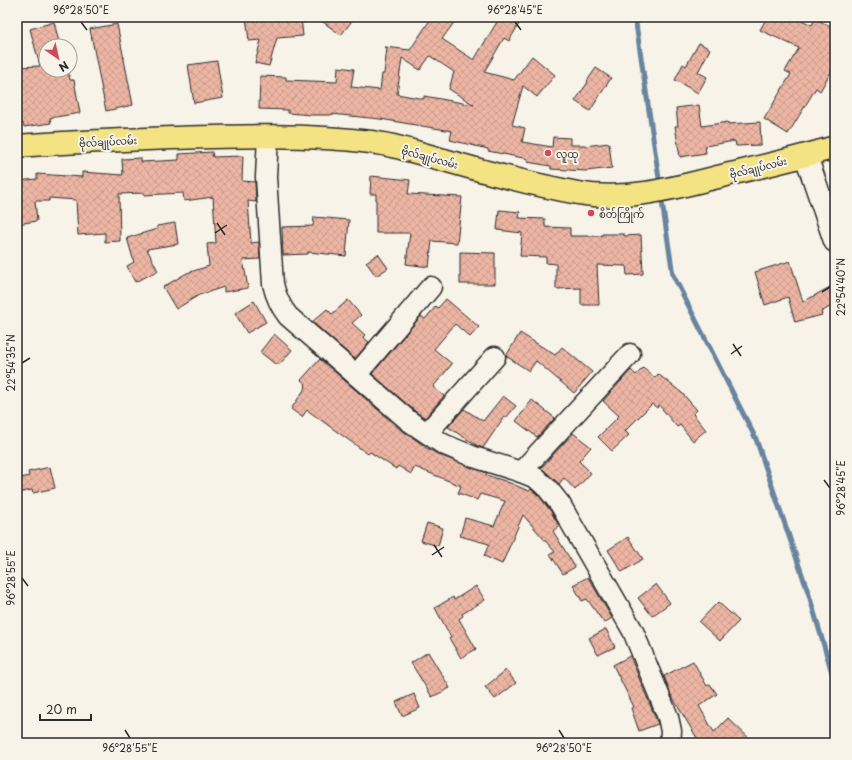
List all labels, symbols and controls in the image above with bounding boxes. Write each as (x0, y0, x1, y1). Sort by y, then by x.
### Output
text: 96°28'50"E (53, 2, 109, 17)
text: 96°28'45"E (487, 2, 543, 17)
north arrow (38, 38, 78, 78)
text: N (55, 57, 72, 76)
street label: ဗိုလ်‌ချုပ်‌လမ်း (79, 132, 138, 152)
street label: ဗိုလ်‌ချုပ်‌လမ်း (399, 142, 460, 174)
place label: လူထု (556, 146, 579, 163)
marker: လူထု (543, 148, 553, 158)
street label: ဗိုလ်‌ချုပ်‌လမ်း (728, 153, 789, 183)
place label: စိတ်ကြိုက် (599, 206, 644, 223)
marker: စိတ်ကြိုက် (586, 208, 596, 218)
text: 22°54'40"N (833, 258, 848, 316)
text: 22°54'35"N (3, 334, 18, 392)
text: 96°28'45"E (833, 460, 848, 516)
text: 96°28'55"E (3, 550, 18, 606)
scale bar (40, 696, 91, 722)
text: 20 m (46, 700, 77, 718)
text: 96°28'55"E (102, 740, 158, 755)
text: 96°28'50"E (536, 740, 592, 755)

